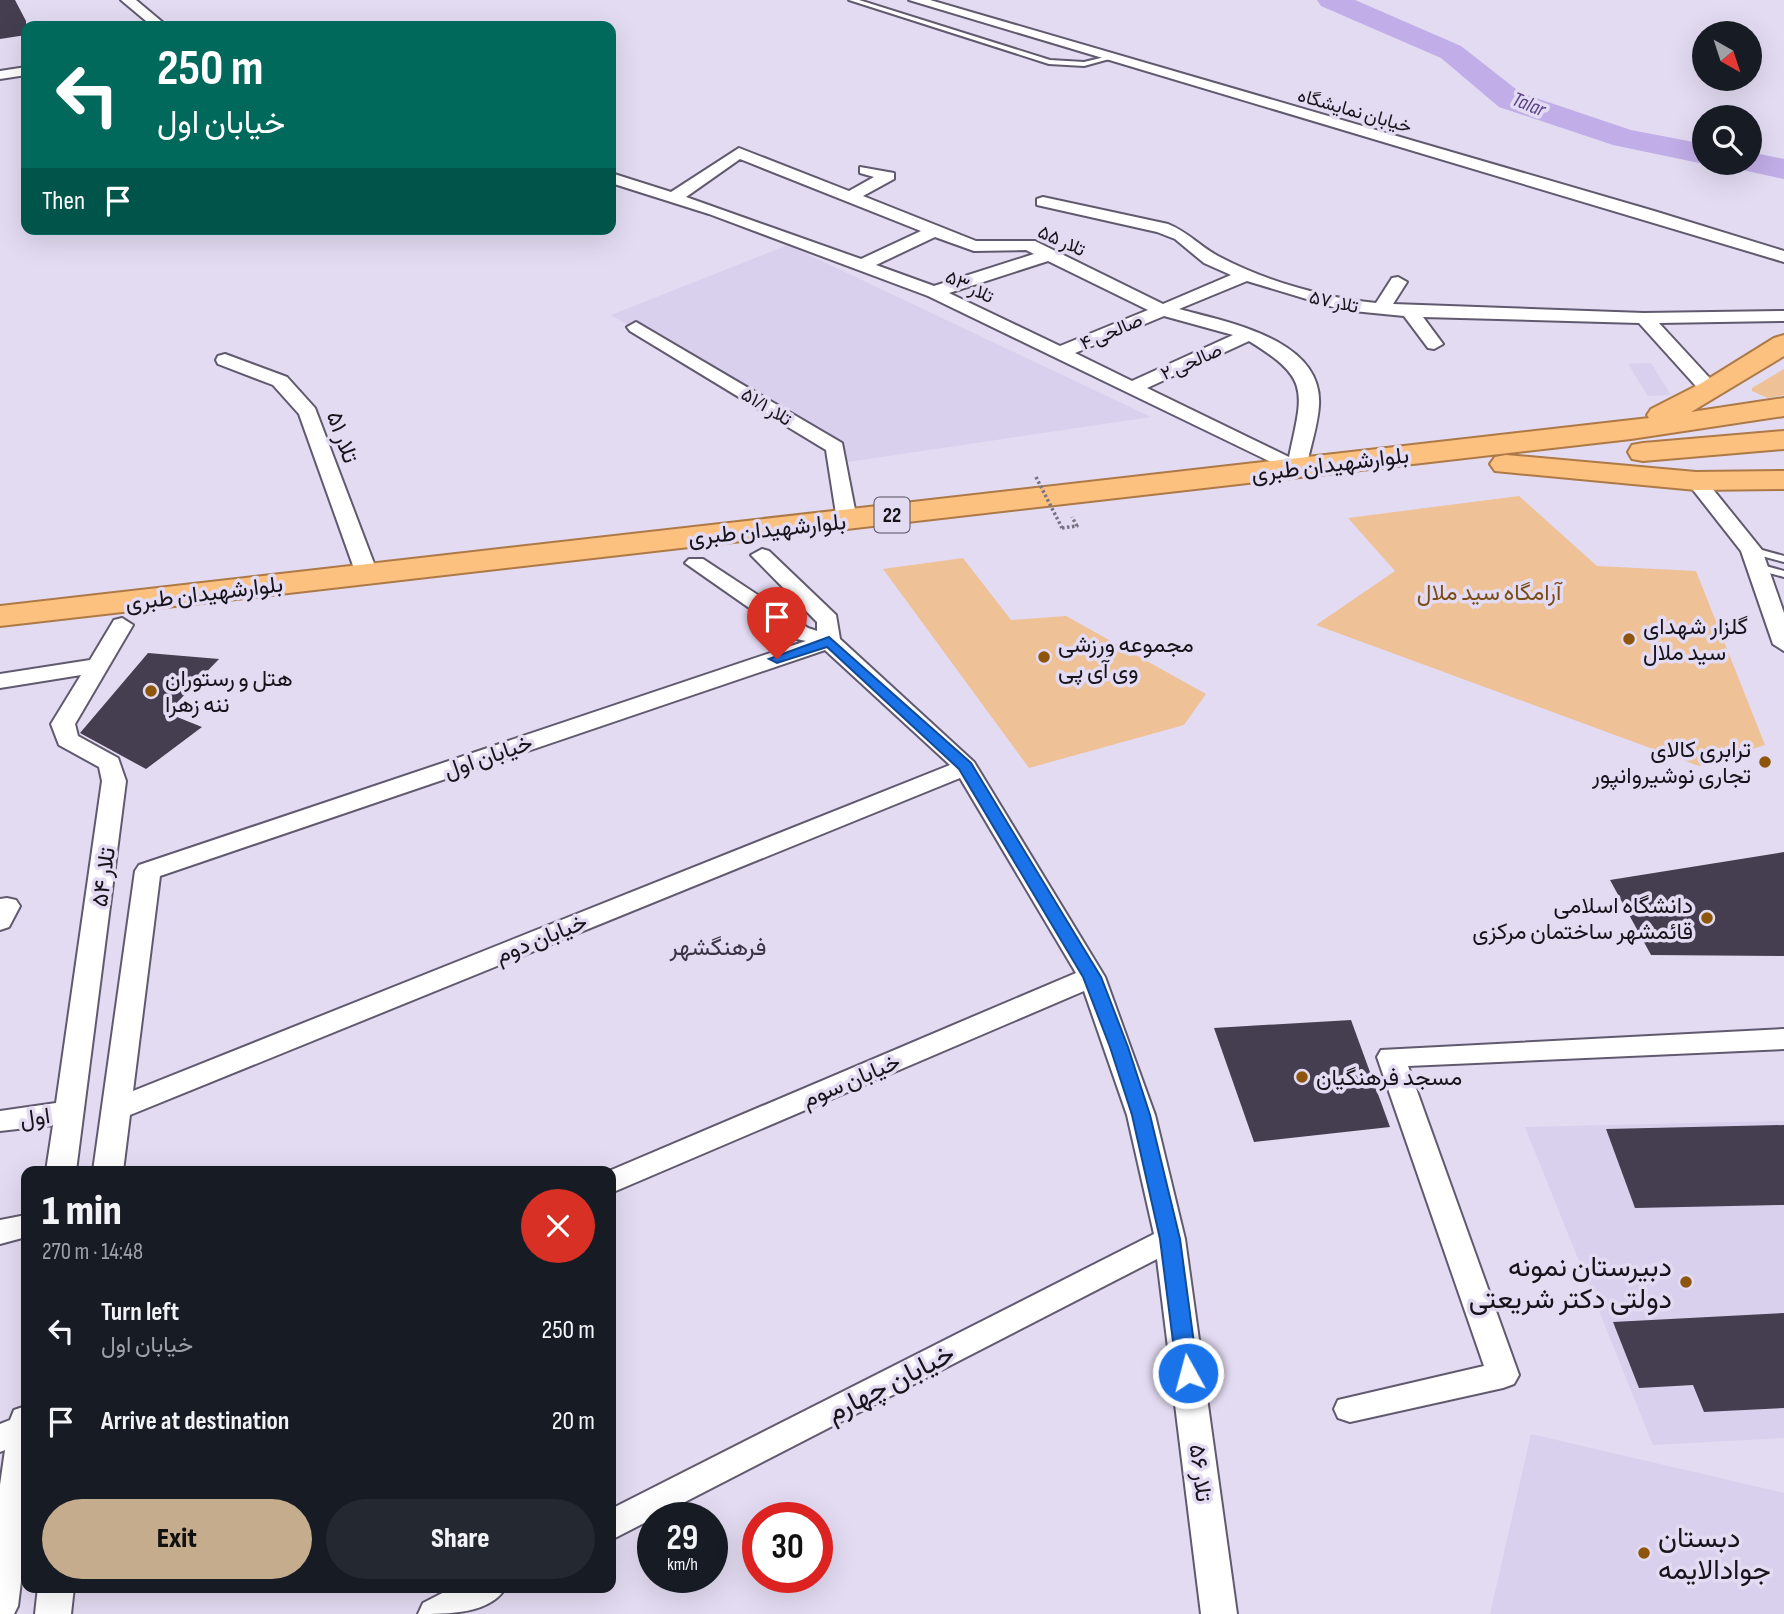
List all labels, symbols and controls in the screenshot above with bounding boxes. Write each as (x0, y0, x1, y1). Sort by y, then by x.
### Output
north arrow (1692, 21, 1762, 91)
map controls (1692, 21, 1762, 175)
text: 250 m (157, 40, 263, 99)
icon: left (42, 49, 133, 140)
street label: خیابان نمایشگاه (1295, 84, 1414, 139)
water label: Talar (1508, 87, 1550, 123)
text: خیابان اول (157, 104, 285, 143)
button: search (1692, 105, 1762, 175)
icon: arrive (99, 182, 137, 220)
text: Then (42, 186, 85, 217)
street label: تلار ۵۵ (1034, 221, 1089, 262)
street label: تلار ۵۳ (941, 266, 997, 309)
street label: تلار ۵۷ (1307, 286, 1360, 319)
street label: صالحی ۴ (1077, 309, 1146, 356)
street label: صالحی ۲ (1157, 339, 1226, 386)
street label: تلار ۵۱/۱ (737, 383, 796, 431)
street label: تلار ۵۱ (320, 408, 364, 467)
street label: بلوارشهیدان طبری (1250, 441, 1411, 489)
road number: 22 (874, 498, 910, 532)
street label: بلوارشهیدان طبری (687, 508, 847, 552)
street label: بلوارشهیدان طبری (124, 570, 285, 618)
park label: آرامگاه سید ملال (1417, 579, 1563, 607)
pin (747, 587, 807, 659)
icon: arrive (758, 598, 796, 636)
place label: گلزار شهدای سید ملال (1643, 613, 1748, 667)
place label: مجموعه ورزشی وی آی پی (1058, 631, 1194, 686)
marker: گلزار شهدای سید ملال (1621, 631, 1637, 647)
marker: مجموعه ورزشی وی آی پی (1036, 649, 1052, 665)
place label: هتل و رستوران ننه زهرا (165, 665, 293, 719)
marker: هتل و رستوران ننه زهرا (143, 683, 159, 699)
street label: خیابان اول (440, 729, 536, 785)
place label: ترابری کالای تجاری نوشیروانپور (1591, 736, 1751, 791)
marker: ترابری کالای تجاری نوشیروانپور (1757, 754, 1773, 770)
street label: تلار ۵۴ (86, 846, 122, 909)
place label: دانشگاه اسلامی قائمشهر ساختمان مرکزی (1472, 892, 1693, 946)
street label: خیابان دوم (491, 908, 591, 970)
marker: دانشگاه اسلامی قائمشهر ساختمان مرکزی (1699, 910, 1715, 926)
district label: فرهنگشهر (669, 933, 766, 962)
street label: خیابان سوم (798, 1048, 905, 1114)
place label: مسجد فرهنگیان (1316, 1064, 1462, 1092)
marker: مسجد فرهنگیان (1294, 1069, 1310, 1085)
street label: اول (18, 1102, 52, 1134)
text: 1 min (42, 1186, 122, 1237)
button: close (521, 1189, 595, 1263)
text: 270 m · 14:48 (42, 1238, 143, 1266)
place label: دبیرستان نمونه دولتی دکتر شریعتی (1469, 1251, 1672, 1316)
marker: دبیرستان نمونه دولتی دکتر شریعتی (1678, 1274, 1694, 1290)
text: Turn left (101, 1297, 179, 1328)
icon: left (42, 1312, 80, 1350)
text: 250 m (541, 1315, 595, 1346)
text: خیابان اول (101, 1331, 193, 1359)
position arrow (1151, 1336, 1225, 1410)
street label: خیابان چهارم (821, 1337, 961, 1431)
icon: arrive (42, 1403, 80, 1441)
text: Arrive at destination (101, 1406, 289, 1437)
text: 20 m (552, 1406, 595, 1437)
street label: تلار ۵۶ (1183, 1443, 1217, 1504)
button: Exit (42, 1499, 312, 1579)
button: Share (326, 1499, 595, 1579)
speed limit sign: 30 (742, 1502, 833, 1593)
text: 29 (667, 1517, 698, 1560)
place label: دبستان جوادالایمه (1658, 1522, 1771, 1587)
marker: دبستان جوادالایمه (1636, 1545, 1652, 1561)
text: km/h (667, 1554, 698, 1575)

